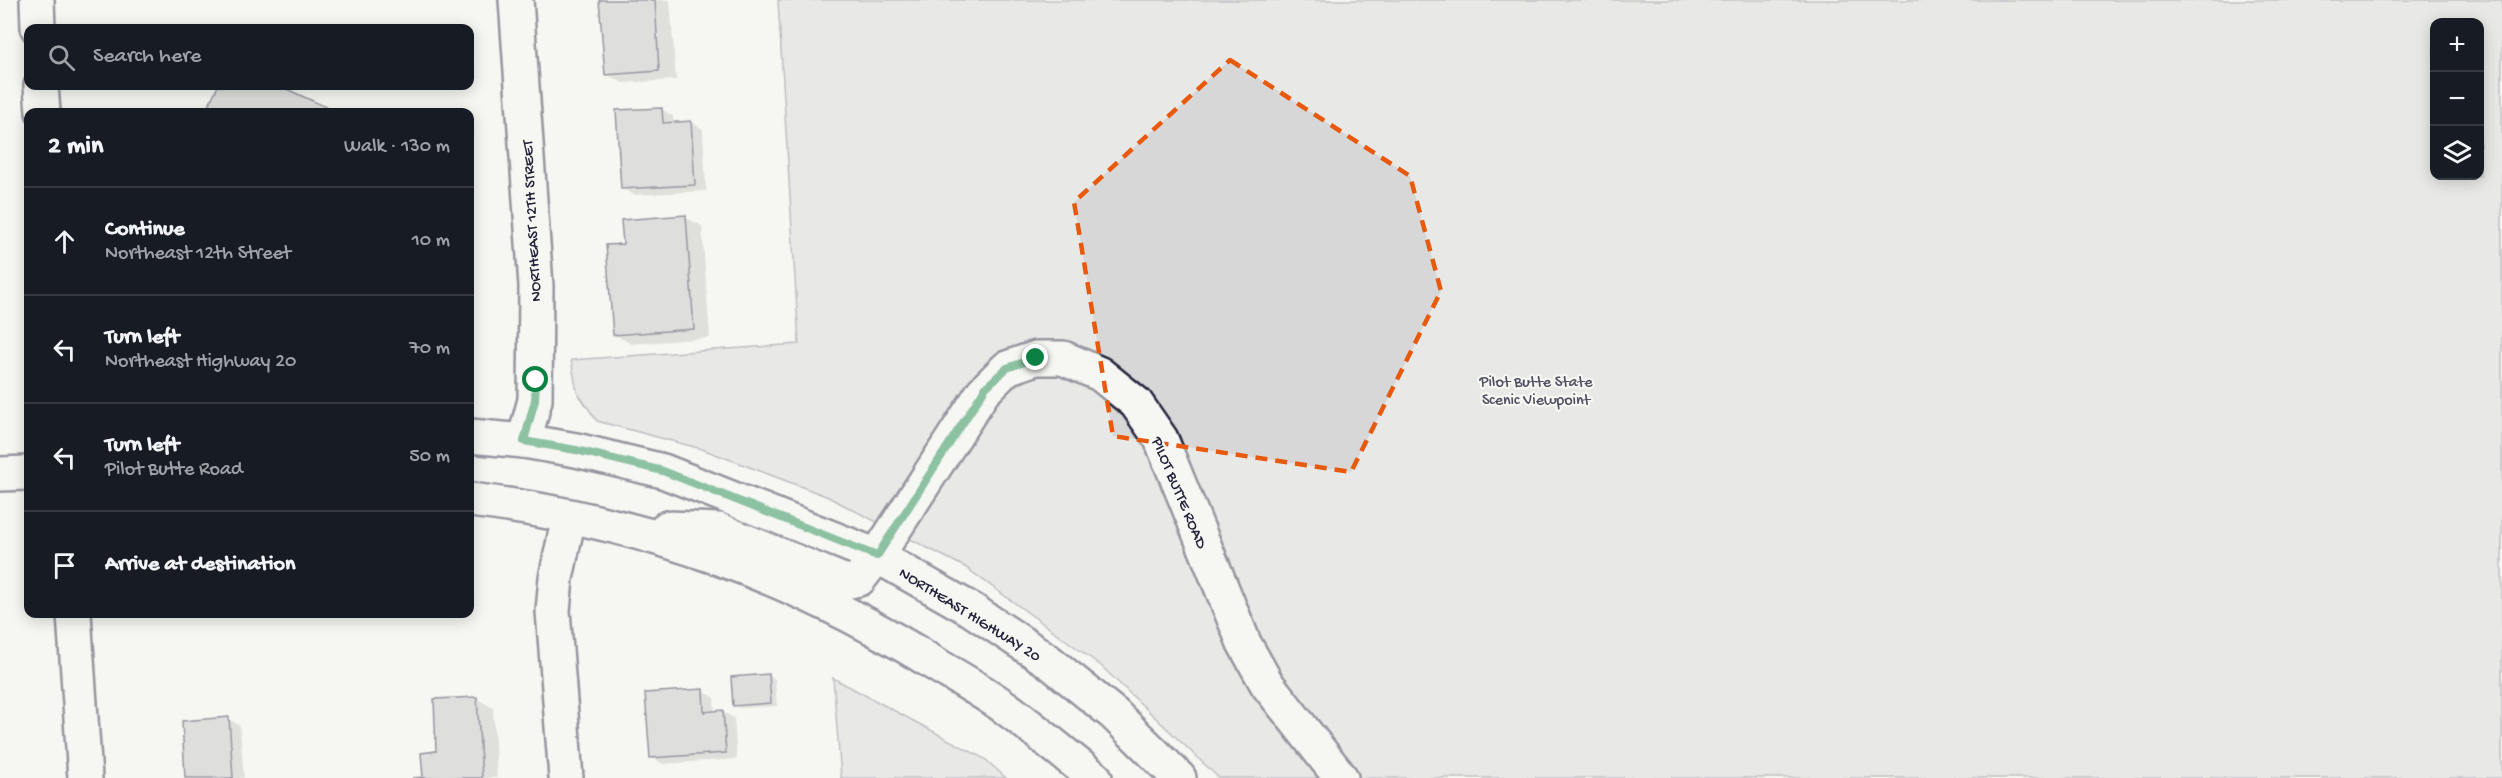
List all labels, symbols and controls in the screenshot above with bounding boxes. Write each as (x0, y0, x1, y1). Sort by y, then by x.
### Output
map controls (2430, 18, 2484, 180)
button: + (2430, 18, 2484, 72)
search box (24, 24, 474, 90)
icon: search (45, 41, 78, 74)
text: Search here (93, 44, 201, 70)
button: − (2430, 72, 2484, 126)
button: layers (2430, 126, 2484, 180)
text: 2 min (48, 132, 103, 163)
text: Walk · 130 m (344, 136, 450, 159)
street label: NORTHEAST 12TH STREET (520, 139, 547, 302)
text: Continue (105, 217, 185, 243)
icon: ahead (48, 225, 81, 258)
text: 10 m (412, 230, 450, 253)
text: Northeast 12th Street (105, 243, 291, 266)
text: Turn left (105, 325, 179, 351)
icon: left (48, 333, 81, 366)
text: 70 m (409, 338, 450, 361)
route end (1022, 344, 1048, 370)
text: Northeast Highway 20 (105, 351, 296, 374)
route start (522, 366, 548, 392)
park label: Pilot Butte State Scenic Viewpoint (1479, 374, 1593, 411)
text: Turn left (105, 433, 179, 459)
street label: PILOT BUTTE ROAD (1145, 434, 1210, 553)
icon: left (48, 441, 81, 474)
text: 50 m (409, 446, 450, 469)
text: Pilot Butte Road (105, 459, 243, 482)
icon: arrive (48, 549, 81, 582)
text: Arrive at destination (105, 552, 295, 578)
street label: NORTHEAST HIGHWAY 20 (895, 564, 1044, 667)

